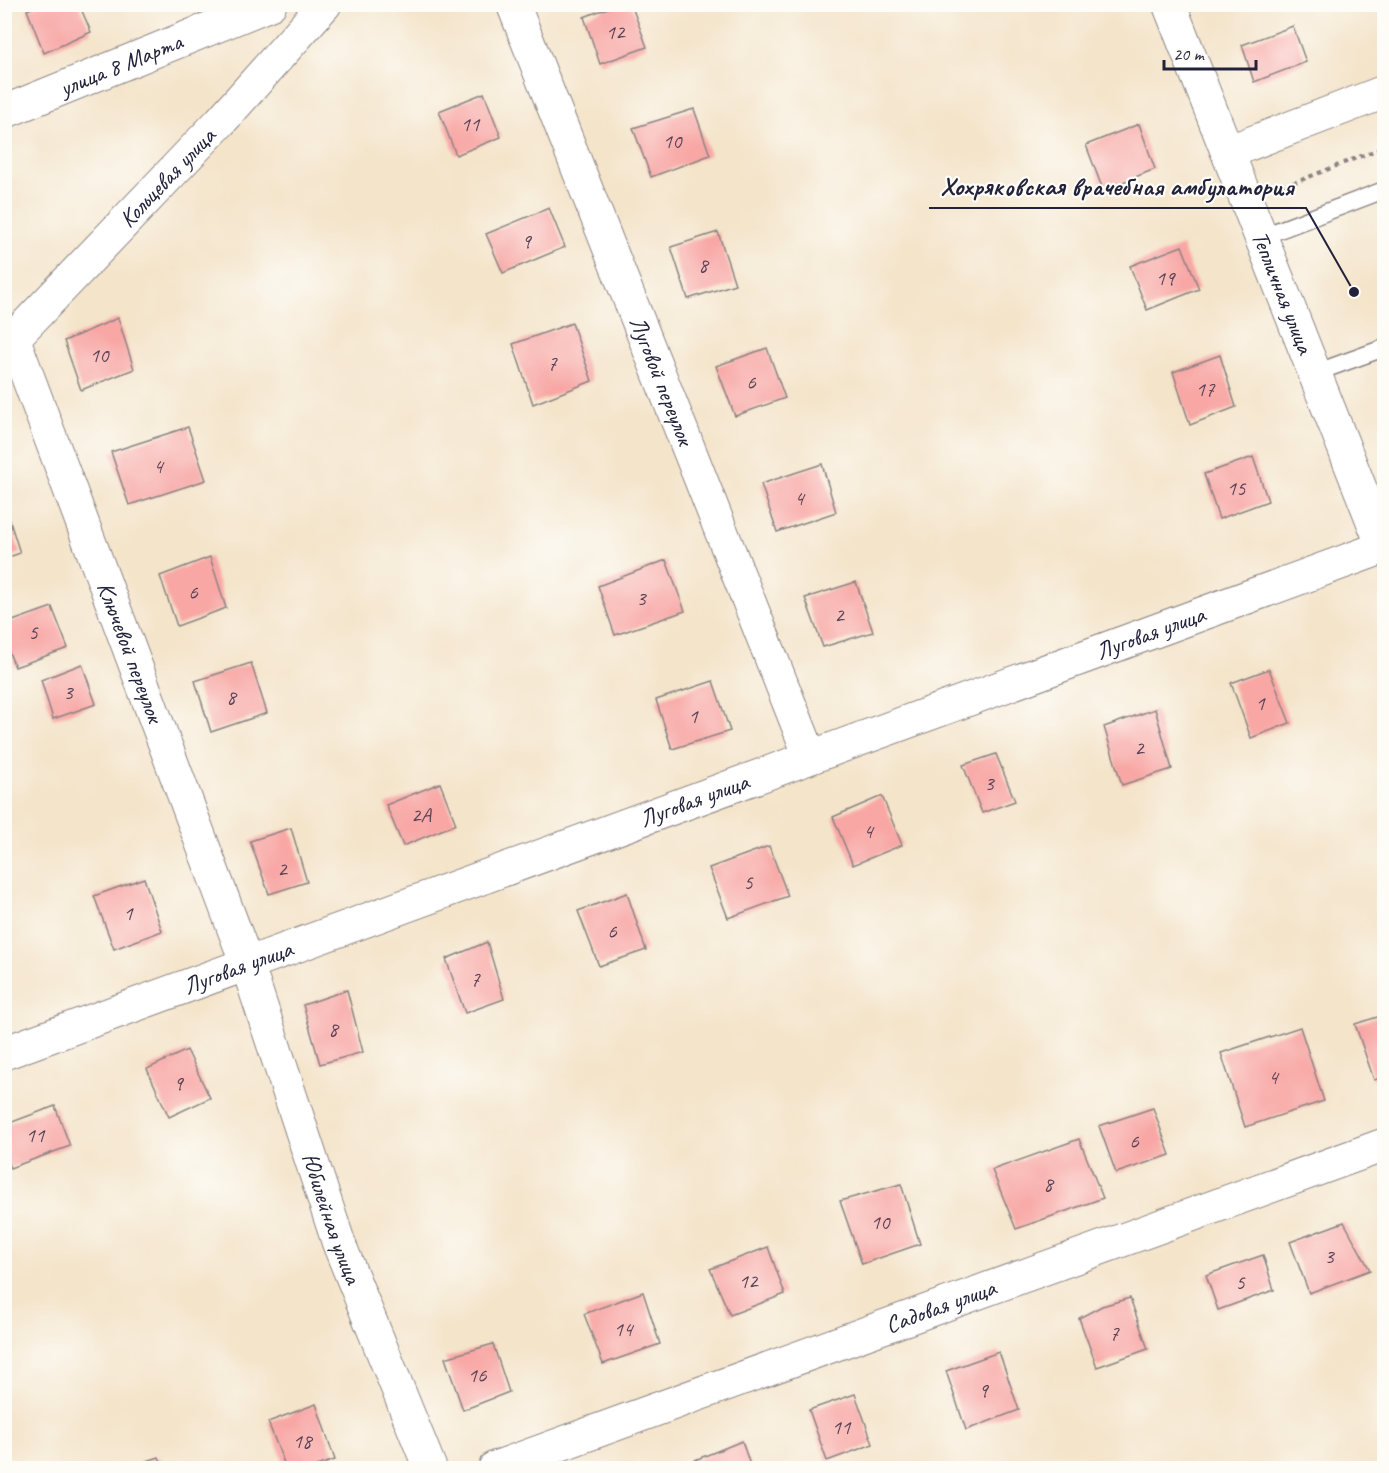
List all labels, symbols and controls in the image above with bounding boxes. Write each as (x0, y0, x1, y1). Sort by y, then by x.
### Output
house number: 12 (606, 19, 626, 45)
street label: улица 8 Марта (53, 26, 188, 104)
scale bar (1164, 33, 1256, 71)
text: 20 m (1173, 43, 1206, 65)
house number: 11 (461, 111, 481, 137)
street label: Кольцевая улица (112, 120, 223, 234)
house number: 10 (663, 128, 683, 154)
callout: Хохряковская врачебная амбулатория (929, 164, 1306, 208)
text: Хохряковская врачебная амбулатория (940, 170, 1295, 203)
street label: Тепличная улица (1245, 227, 1321, 359)
house number: 9 (521, 228, 532, 254)
house number: 8 (698, 252, 710, 278)
house number: 19 (1156, 265, 1176, 291)
street label: Луговой переулок (623, 312, 701, 451)
house number: 10 (90, 342, 110, 368)
house number: 7 (547, 350, 558, 376)
house number: 6 (746, 369, 756, 395)
house number: 17 (1196, 376, 1216, 402)
house number: 4 (153, 453, 165, 479)
house number: 15 (1227, 475, 1247, 501)
house number: 4 (794, 485, 806, 511)
street label: Ключевой переулок (91, 577, 171, 729)
house number: 6 (188, 579, 198, 605)
house number: 3 (636, 585, 647, 611)
street label: Луговая улица (1092, 598, 1211, 666)
house number: 2 (834, 602, 845, 628)
house number: 5 (28, 619, 39, 645)
house number: 3 (63, 679, 74, 705)
house number: 8 (226, 684, 238, 710)
house number: 1 (1255, 690, 1266, 716)
house number: 1 (688, 703, 699, 729)
house number: 2 (1134, 735, 1145, 761)
street label: Луговая улица (635, 766, 754, 834)
house number: 3 (984, 770, 995, 796)
house number: 2А (411, 802, 432, 828)
house number: 4 (863, 818, 875, 844)
house number: 2 (277, 856, 288, 882)
house number: 5 (743, 869, 754, 895)
house number: 1 (123, 900, 134, 926)
house number: 6 (607, 918, 617, 944)
street label: Луговая улица (179, 933, 298, 1001)
house number: 7 (470, 966, 481, 992)
house number: 8 (328, 1016, 340, 1042)
house number: 4 (1268, 1064, 1280, 1090)
house number: 9 (173, 1070, 184, 1096)
house number: 11 (26, 1122, 46, 1148)
house number: 6 (1129, 1128, 1139, 1154)
street label: Юбилейная улица (295, 1149, 369, 1289)
house number: 8 (1043, 1171, 1055, 1197)
house number: 10 (871, 1209, 891, 1235)
house number: 3 (1324, 1243, 1335, 1269)
house number: 12 (739, 1268, 759, 1294)
house number: 5 (1235, 1269, 1246, 1295)
street label: Садовая улица (881, 1272, 1001, 1340)
house number: 14 (614, 1316, 635, 1342)
house number: 7 (1109, 1320, 1120, 1346)
house number: 16 (468, 1362, 487, 1388)
house number: 9 (978, 1377, 989, 1403)
house number: 11 (832, 1414, 852, 1440)
house number: 18 (293, 1428, 314, 1454)

